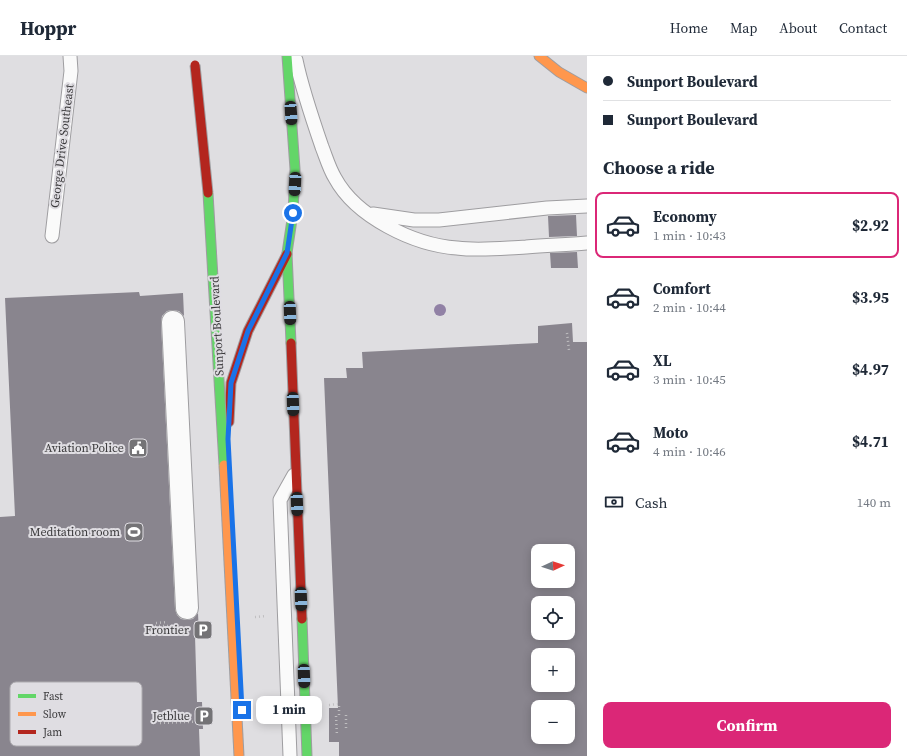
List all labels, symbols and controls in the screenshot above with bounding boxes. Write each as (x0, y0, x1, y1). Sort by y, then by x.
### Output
text: Hoppr (20, 15, 76, 41)
text: Home (670, 18, 708, 38)
text: Map (730, 18, 757, 38)
text: About (779, 18, 817, 38)
text: Contact (839, 18, 887, 38)
text: Sunport Boulevard (627, 71, 758, 92)
street label: George Drive Southeast (46, 83, 78, 209)
car (284, 101, 298, 125)
text: Sunport Boulevard (627, 109, 758, 130)
text: Choose a ride (603, 155, 715, 180)
car (288, 172, 302, 196)
route start (284, 204, 302, 222)
text: Economy (653, 206, 717, 227)
icon: car (605, 207, 641, 243)
text: $2.92 (852, 215, 889, 236)
text: 1 min · 10:43 (653, 227, 726, 244)
street label: Sunport Boulevard (206, 275, 228, 376)
text: Comfort (653, 278, 711, 299)
icon: car (605, 279, 641, 315)
text: $3.95 (852, 287, 889, 308)
text: 2 min · 10:44 (653, 299, 726, 316)
car (284, 301, 296, 325)
text: XL (653, 350, 672, 371)
icon: car (605, 351, 641, 387)
text: $4.97 (852, 359, 889, 380)
text: 3 min · 10:45 (653, 371, 726, 388)
car (287, 392, 299, 416)
text: Moto (653, 422, 688, 443)
icon: car (605, 423, 641, 459)
text: $4.71 (852, 431, 889, 452)
public building icon: Aviation Police (127, 437, 149, 459)
place label: Aviation Police (44, 440, 124, 456)
text: 4 min · 10:46 (653, 443, 726, 460)
icon: cash (603, 491, 625, 513)
car (291, 492, 303, 516)
text: Cash (635, 492, 667, 513)
text: 140 m (857, 494, 891, 511)
sports icon: Meditation room (123, 521, 145, 543)
place label: Meditation room (30, 524, 120, 540)
north arrow (531, 544, 575, 588)
map controls (531, 544, 575, 744)
car (295, 587, 307, 611)
button: locate (531, 596, 575, 640)
parking icon: Frontier (192, 619, 214, 641)
place label: Frontier (145, 622, 189, 638)
button: + (531, 648, 575, 692)
car (298, 664, 310, 688)
legend (10, 682, 142, 746)
text: Fast (43, 689, 63, 704)
callout: 1 min (256, 696, 322, 724)
button: − (531, 700, 575, 744)
route end (233, 701, 251, 719)
text: 1 min (272, 701, 306, 718)
button: Confirm (603, 702, 891, 748)
parking icon: Jetblue (193, 705, 215, 727)
text: Slow (43, 707, 67, 722)
place label: Jetblue (151, 708, 190, 724)
text: Jam (42, 725, 62, 740)

